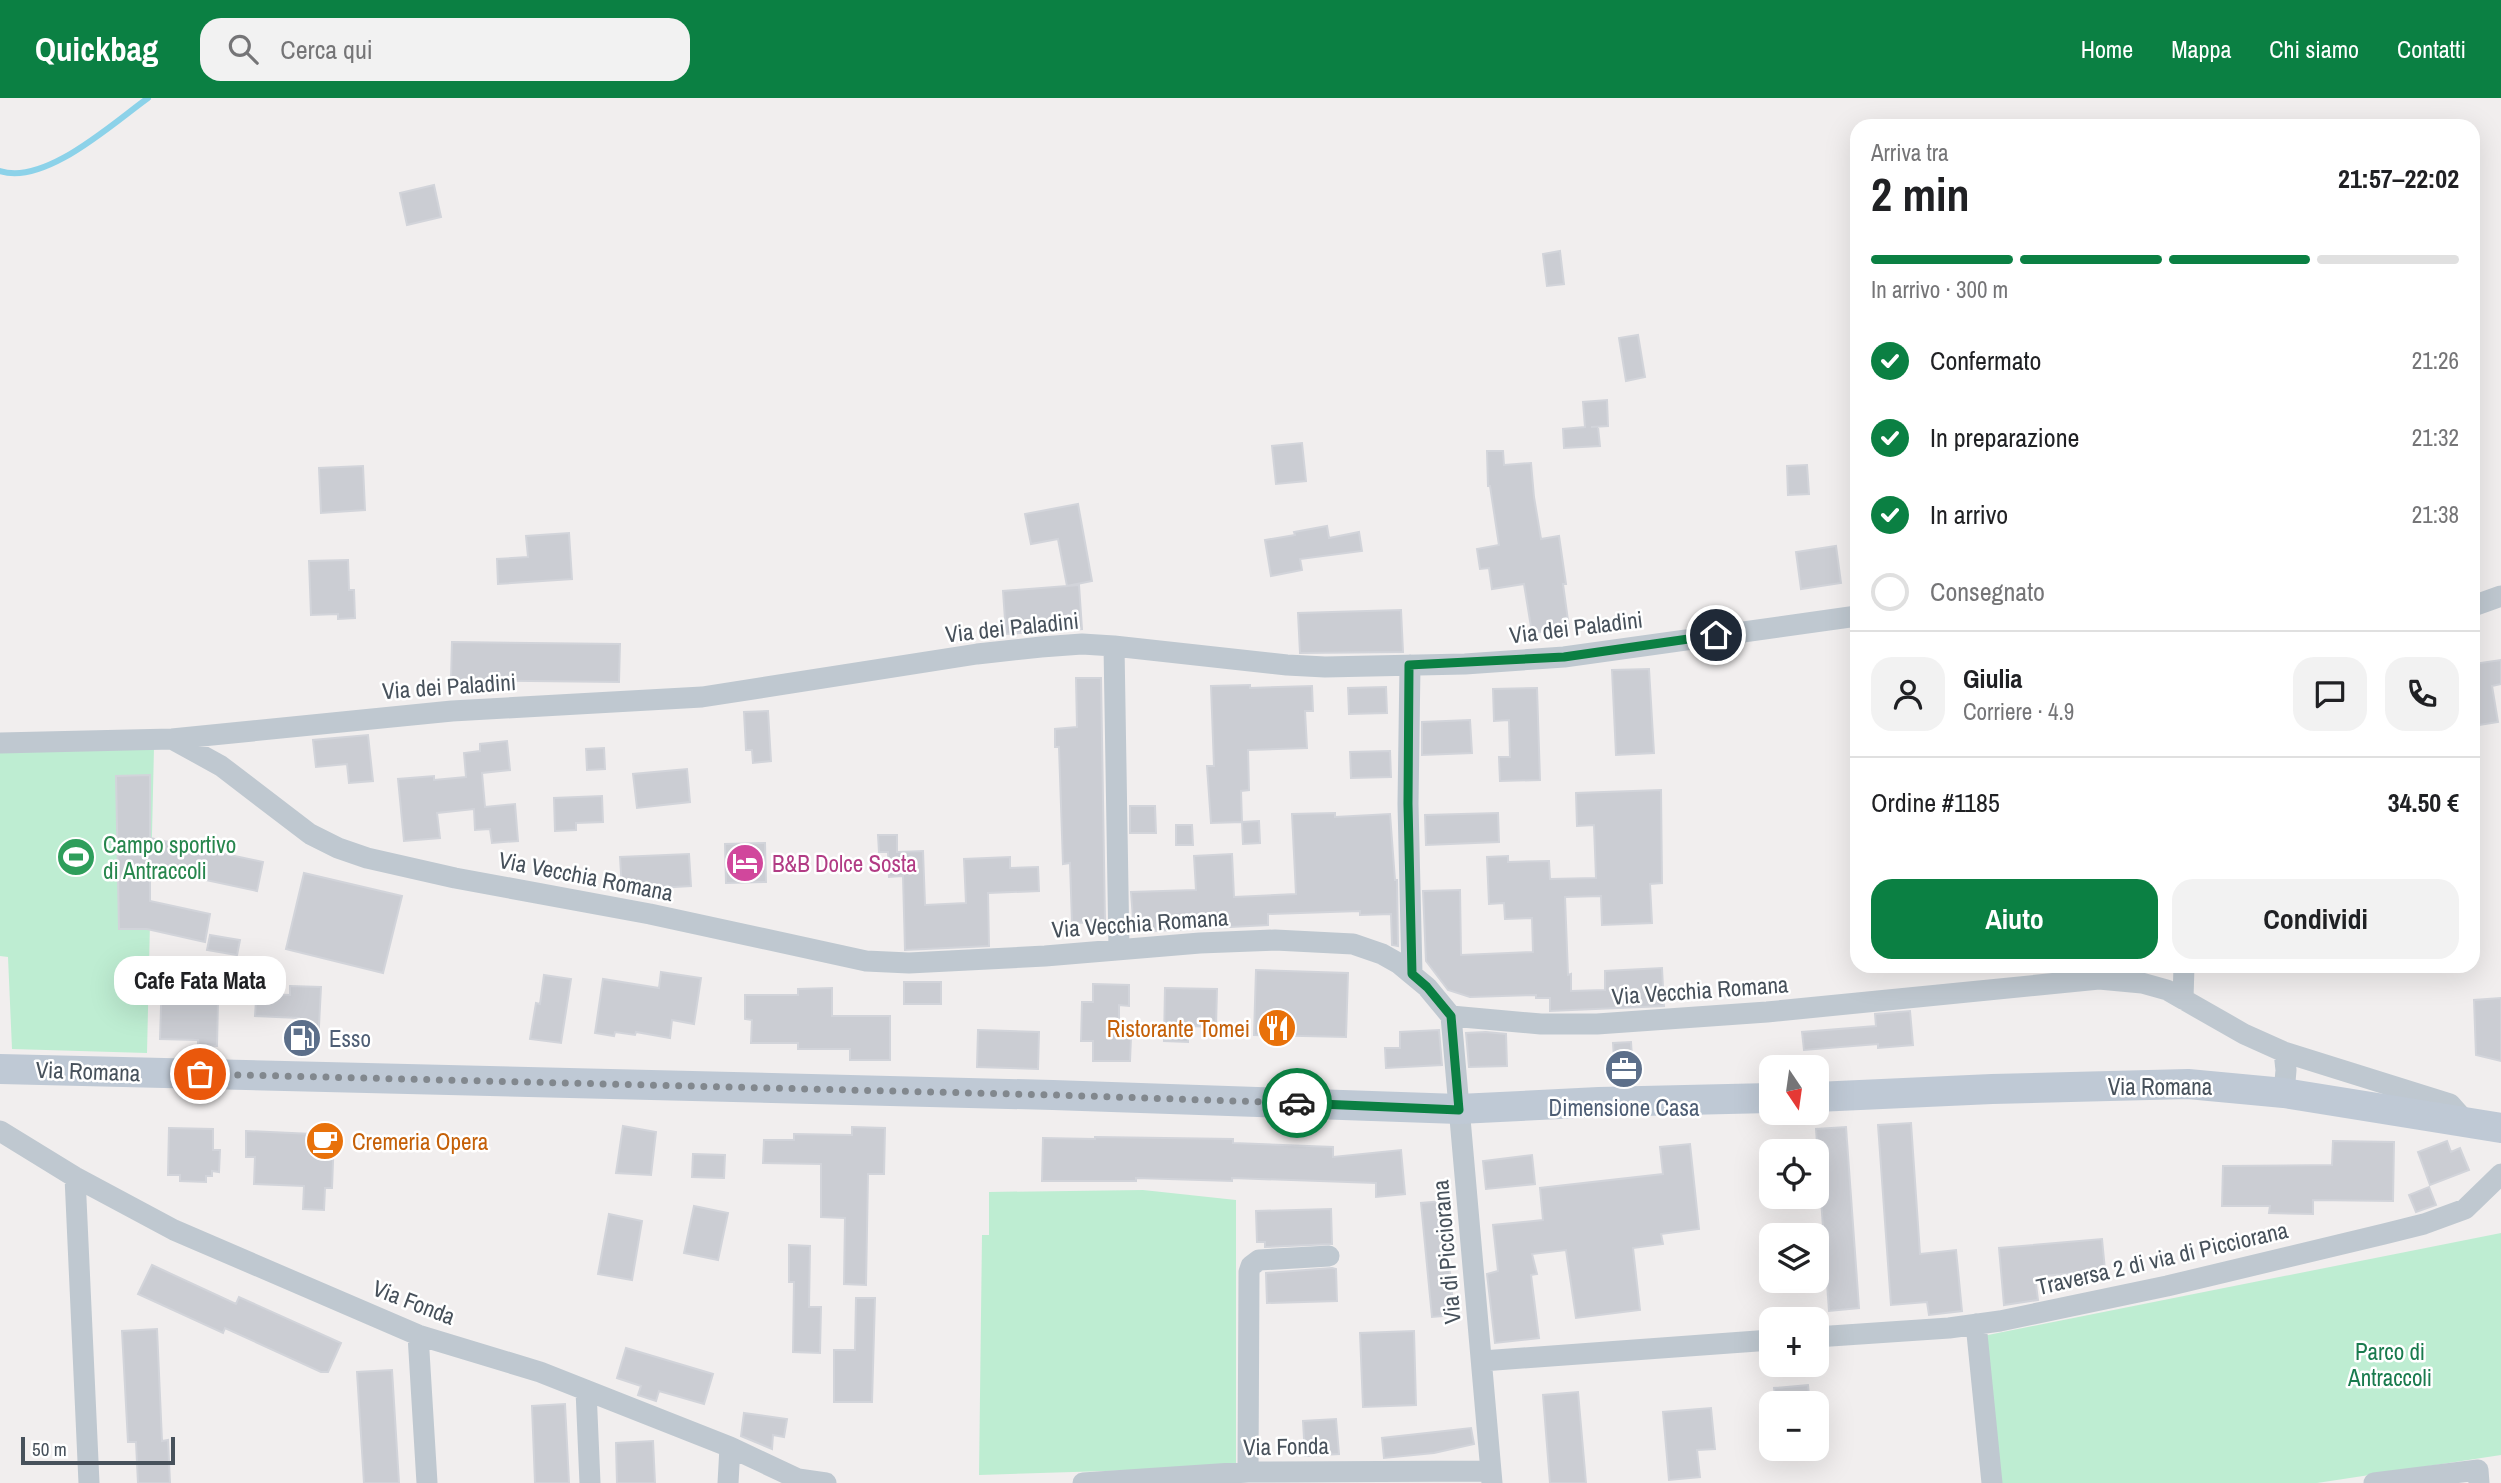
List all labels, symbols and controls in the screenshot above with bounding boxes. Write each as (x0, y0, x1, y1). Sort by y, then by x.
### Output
search box (200, 18, 690, 81)
text: Quickbag (35, 27, 158, 71)
icon: search (224, 30, 262, 68)
text: Cerca qui (280, 32, 373, 67)
text: Home (2081, 33, 2133, 65)
text: Mappa (2171, 33, 2231, 65)
text: Chi siamo (2269, 33, 2359, 65)
text: Contatti (2397, 33, 2466, 65)
text: Arriva tra (1871, 137, 1949, 168)
text: 21:57–22:02 (2338, 161, 2459, 196)
text: 2 min (1871, 163, 1970, 225)
text: In arrivo · 300 m (1871, 274, 2008, 305)
icon: check (1871, 342, 1909, 380)
text: Confermato (1930, 343, 2041, 378)
text: 21:26 (2412, 345, 2459, 376)
icon: check (1871, 419, 1909, 457)
text: In preparazione (1930, 420, 2079, 455)
text: 21:32 (2412, 422, 2459, 453)
icon: check (1871, 496, 1909, 534)
text: In arrivo (1930, 497, 2008, 532)
text: 21:38 (2412, 499, 2459, 530)
text: Consegnato (1930, 574, 2045, 609)
street label: Via dei Paladini (1508, 603, 1644, 651)
street label: Via dei Paladini (944, 605, 1080, 649)
pin (1686, 605, 1746, 665)
icon: home (1697, 616, 1735, 654)
button: person (1871, 657, 1945, 731)
button: chat (2293, 657, 2367, 731)
button: phone (2385, 657, 2459, 731)
text: Giulia (1963, 661, 2022, 696)
street label: Via dei Paladini (381, 666, 517, 706)
text: Corriere · 4.9 (1963, 696, 2074, 727)
text: Ordine #1185 (1871, 785, 2000, 820)
text: 34.50 € (2388, 785, 2459, 820)
place label: Campo sportivo di Antraccoli (103, 829, 236, 886)
sports icon: Campo sportivo di Antraccoli (55, 836, 97, 878)
hotel icon: B&B Dolce Sosta (724, 842, 766, 884)
street label: Via Vecchia Romana (496, 844, 676, 908)
place label: B&B Dolce Sosta (772, 848, 917, 879)
button: Aiuto (1871, 879, 2158, 959)
button: Condividi (2172, 879, 2459, 959)
street label: Via Vecchia Romana (1051, 901, 1230, 945)
callout: Cafe Fata Mata (114, 955, 286, 1004)
text: Cafe Fata Mata (134, 965, 266, 996)
street label: Via Vecchia Romana (1611, 968, 1790, 1012)
restaurant icon: Ristorante Tomei (1256, 1007, 1298, 1049)
place label: Ristorante Tomei (1107, 1013, 1250, 1044)
fuel station icon: Esso (281, 1017, 323, 1059)
place label: Esso (329, 1023, 371, 1054)
pin (170, 1044, 230, 1104)
office icon: Dimensione Casa (1603, 1048, 1645, 1090)
street label: Via Romana (35, 1054, 141, 1088)
icon: bag (181, 1055, 219, 1093)
north arrow (1759, 1055, 1829, 1125)
map controls (1759, 1055, 1829, 1461)
courier (1262, 1068, 1332, 1138)
street label: Via Romana (2108, 1071, 2213, 1102)
icon: car (1278, 1084, 1316, 1122)
place label: Dimensione Casa (1549, 1092, 1700, 1123)
cafe icon: Cremeria Opera (304, 1120, 346, 1162)
place label: Cremeria Opera (352, 1126, 489, 1157)
button: locate (1759, 1139, 1829, 1209)
street label: Via di Picciorana (1424, 1178, 1468, 1325)
street label: Traversa 2 di via di Picciorana (2033, 1214, 2291, 1302)
button: layers (1759, 1223, 1829, 1293)
street label: Via Fonda (368, 1272, 460, 1332)
button: + (1759, 1307, 1829, 1377)
park label: Parco di Antraccoli (2347, 1336, 2432, 1393)
button: − (1759, 1391, 1829, 1461)
street label: Via Fonda (1243, 1430, 1330, 1462)
scale bar (21, 1434, 175, 1466)
text: 50 m (32, 1436, 67, 1462)

